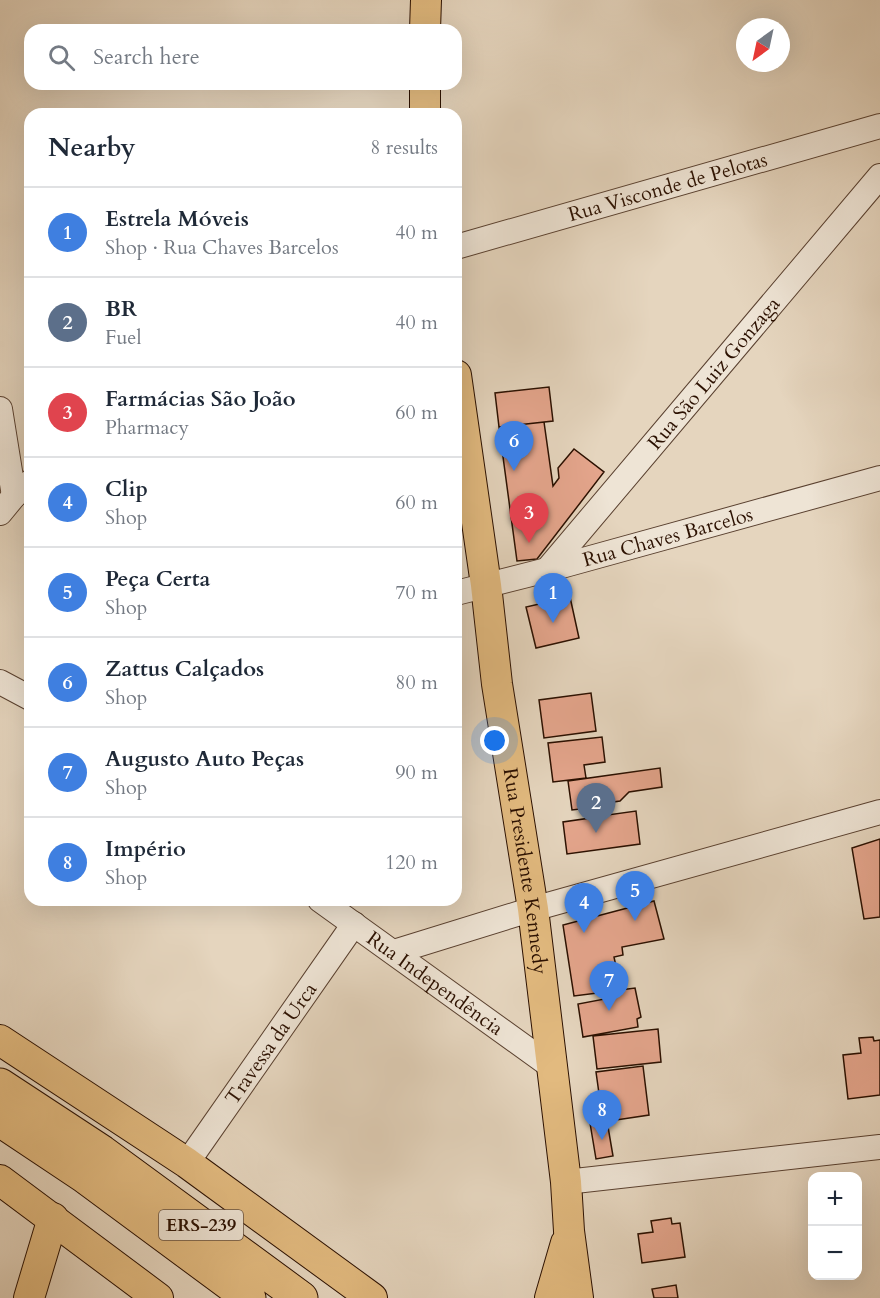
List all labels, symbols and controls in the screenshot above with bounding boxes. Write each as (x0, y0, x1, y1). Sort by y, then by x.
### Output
north arrow (736, 18, 790, 72)
search box (24, 24, 462, 90)
icon: search (45, 41, 78, 74)
text: Search here (93, 42, 200, 72)
text: Nearby (48, 130, 136, 165)
text: 8 results (370, 134, 438, 161)
street label: Rua Visconde de Pelotas (565, 145, 770, 228)
text: Estrela Móveis (105, 204, 249, 234)
text: 1 (62, 219, 73, 246)
text: 40 m (395, 219, 438, 246)
text: Shop · Rua Chaves Barcelos (105, 234, 339, 261)
street label: Rua São Luiz Gonzaga (641, 291, 786, 455)
text: BR (105, 294, 137, 324)
text: 2 (62, 309, 73, 336)
text: 40 m (395, 309, 438, 336)
text: Fuel (105, 324, 142, 351)
text: Farmácias São João (105, 384, 296, 414)
text: 3 (62, 399, 73, 426)
text: 60 m (395, 399, 438, 426)
text: Pharmacy (105, 414, 189, 441)
pin: 6 (494, 422, 534, 471)
text: Clip (105, 474, 148, 504)
text: 4 (62, 489, 73, 516)
text: 60 m (395, 489, 438, 516)
pin: 3 (510, 494, 548, 543)
street label: Rua Chaves Barcelos (579, 500, 756, 573)
text: Shop (105, 504, 147, 531)
text: Peça Certa (105, 564, 210, 594)
pin: 1 (534, 574, 572, 623)
text: 5 (62, 579, 73, 606)
text: 70 m (395, 579, 438, 606)
text: Shop (105, 594, 147, 621)
text: Zattus Calçados (105, 654, 264, 684)
text: 6 (62, 669, 73, 696)
text: 80 m (395, 669, 438, 696)
text: Shop (105, 684, 147, 711)
your location (480, 726, 509, 755)
text: Augusto Auto Peças (105, 744, 304, 774)
text: 7 (62, 759, 73, 786)
text: 90 m (395, 759, 438, 786)
street label: Rua Presidente Kennedy (497, 766, 554, 976)
text: Shop (105, 774, 147, 801)
pin: 2 (576, 784, 616, 833)
text: Império (105, 834, 186, 864)
text: 8 (62, 849, 73, 876)
text: 120 m (385, 849, 438, 876)
text: Shop (105, 864, 147, 891)
pin: 5 (616, 872, 654, 921)
pin: 4 (564, 884, 604, 933)
street label: Rua Independência (361, 925, 509, 1042)
pin: 7 (590, 962, 628, 1011)
street label: Travessa da Urca (218, 977, 323, 1110)
pin: 8 (582, 1090, 622, 1140)
map controls (808, 1172, 862, 1280)
button: + (808, 1172, 862, 1226)
road number: ERS-239 (159, 1210, 243, 1240)
button: − (808, 1226, 862, 1280)

